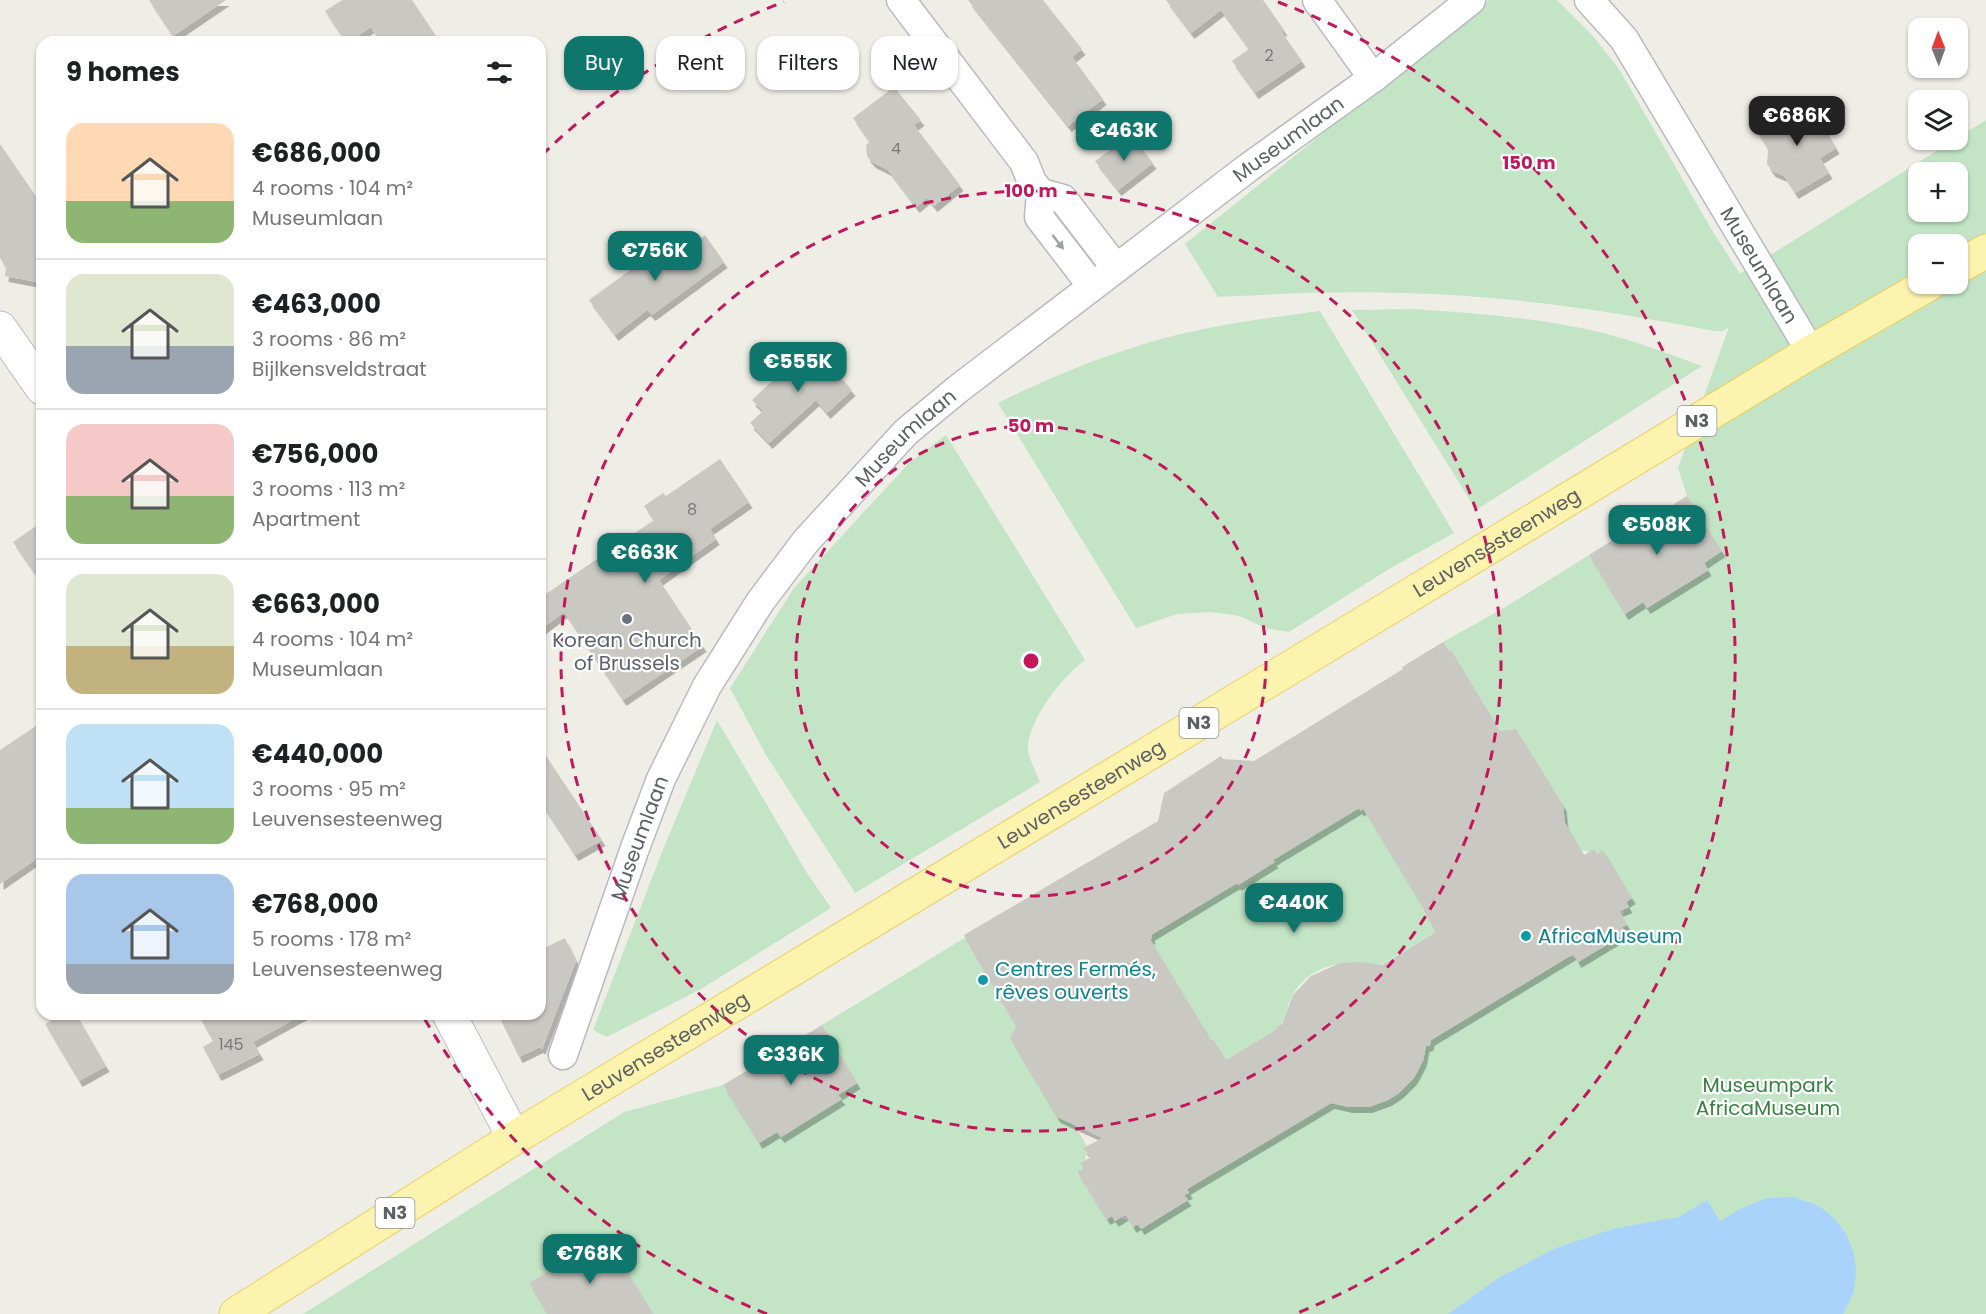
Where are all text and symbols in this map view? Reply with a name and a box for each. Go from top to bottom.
north arrow [1908,18,1968,78]
map controls [1908,18,1968,294]
chip: Buy [564,36,644,90]
chip: Rent [656,36,745,90]
chip: Filters [757,36,859,90]
chip: New [871,36,958,90]
house number: 2 [1264,44,1274,67]
text: 9 homes [66,54,180,90]
icon: filters [483,56,516,89]
street label: Museumlaan [1227,89,1350,189]
button: layers [1908,90,1968,150]
pin: €686K [1755,96,1839,147]
text: €686K [1763,101,1831,129]
pin: €463K [1082,111,1166,162]
text: €463K [1090,116,1158,144]
text: €686,000 [252,135,381,171]
house number: 4 [891,137,901,160]
icon: home [114,147,186,219]
text: 150 m [1502,150,1556,175]
button: + [1908,162,1968,222]
text: 4 rooms · 104 m² [252,174,413,202]
text: 100 m [1004,178,1058,203]
street label: Museumlaan [1714,202,1805,329]
text: Museumlaan [252,204,383,232]
pin: €756K [613,231,697,282]
one-way arrow [1052,234,1064,249]
button: − [1908,234,1968,294]
text: €756K [622,236,688,264]
text: €463,000 [252,286,381,322]
icon: home [114,298,186,370]
text: 3 rooms · 86 m² [252,325,406,353]
pin: €555K [756,342,840,393]
text: €555K [764,347,832,375]
text: Bijlkensveldstraat [252,355,427,383]
street label: Museumlaan [848,382,962,493]
road number: N3 [1678,406,1716,436]
text: 50 m [1008,413,1054,438]
text: €756,000 [252,436,378,472]
icon: home [114,448,186,520]
text: 3 rooms · 113 m² [252,475,405,503]
street label: Leuvensesteenweg [1408,481,1585,604]
house number: 8 [687,498,697,521]
text: Apartment [252,505,360,533]
pin: €508K [1615,505,1699,556]
text: €508K [1623,510,1691,538]
pin: €663K [603,533,687,584]
text: €663K [611,538,679,566]
text: €663,000 [252,586,380,622]
icon: home [114,598,186,670]
marker: Korean Church of Brussels [620,612,634,626]
text: 4 rooms · 104 m² [252,625,413,653]
place label: Korean Church of Brussels [552,626,702,677]
centre of rings [1021,651,1041,671]
text: Museumlaan [252,655,383,683]
road number: N3 [1180,708,1218,738]
street label: Leuvensesteenweg [992,733,1170,856]
text: €440,000 [252,736,383,772]
icon: home [114,748,186,820]
street label: Museumlaan [604,772,675,904]
text: 3 rooms · 95 m² [252,775,406,803]
text: Leuvensesteenweg [252,805,443,833]
pin: €440K [1252,883,1336,934]
text: €768,000 [252,886,378,922]
text: €440K [1259,888,1329,916]
icon: home [114,898,186,970]
place label: AfricaMuseum [1538,922,1682,950]
text: 5 rooms · 178 m² [252,925,411,953]
marker: AfricaMuseum [1519,929,1533,943]
text: Leuvensesteenweg [252,955,443,983]
place label: Centres Fermés, rêves ouverts [995,955,1156,1006]
marker: Centres Fermés, rêves ouverts [976,973,990,987]
street label: Leuvensesteenweg [576,985,754,1108]
house number: 145 [218,1033,244,1056]
pin: €336K [749,1035,833,1086]
text: €336K [758,1040,824,1068]
park label: Museumpark AfricaMuseum [1696,1071,1840,1122]
road number: N3 [376,1198,414,1228]
pin: €768K [548,1234,632,1285]
text: €768K [557,1239,623,1267]

